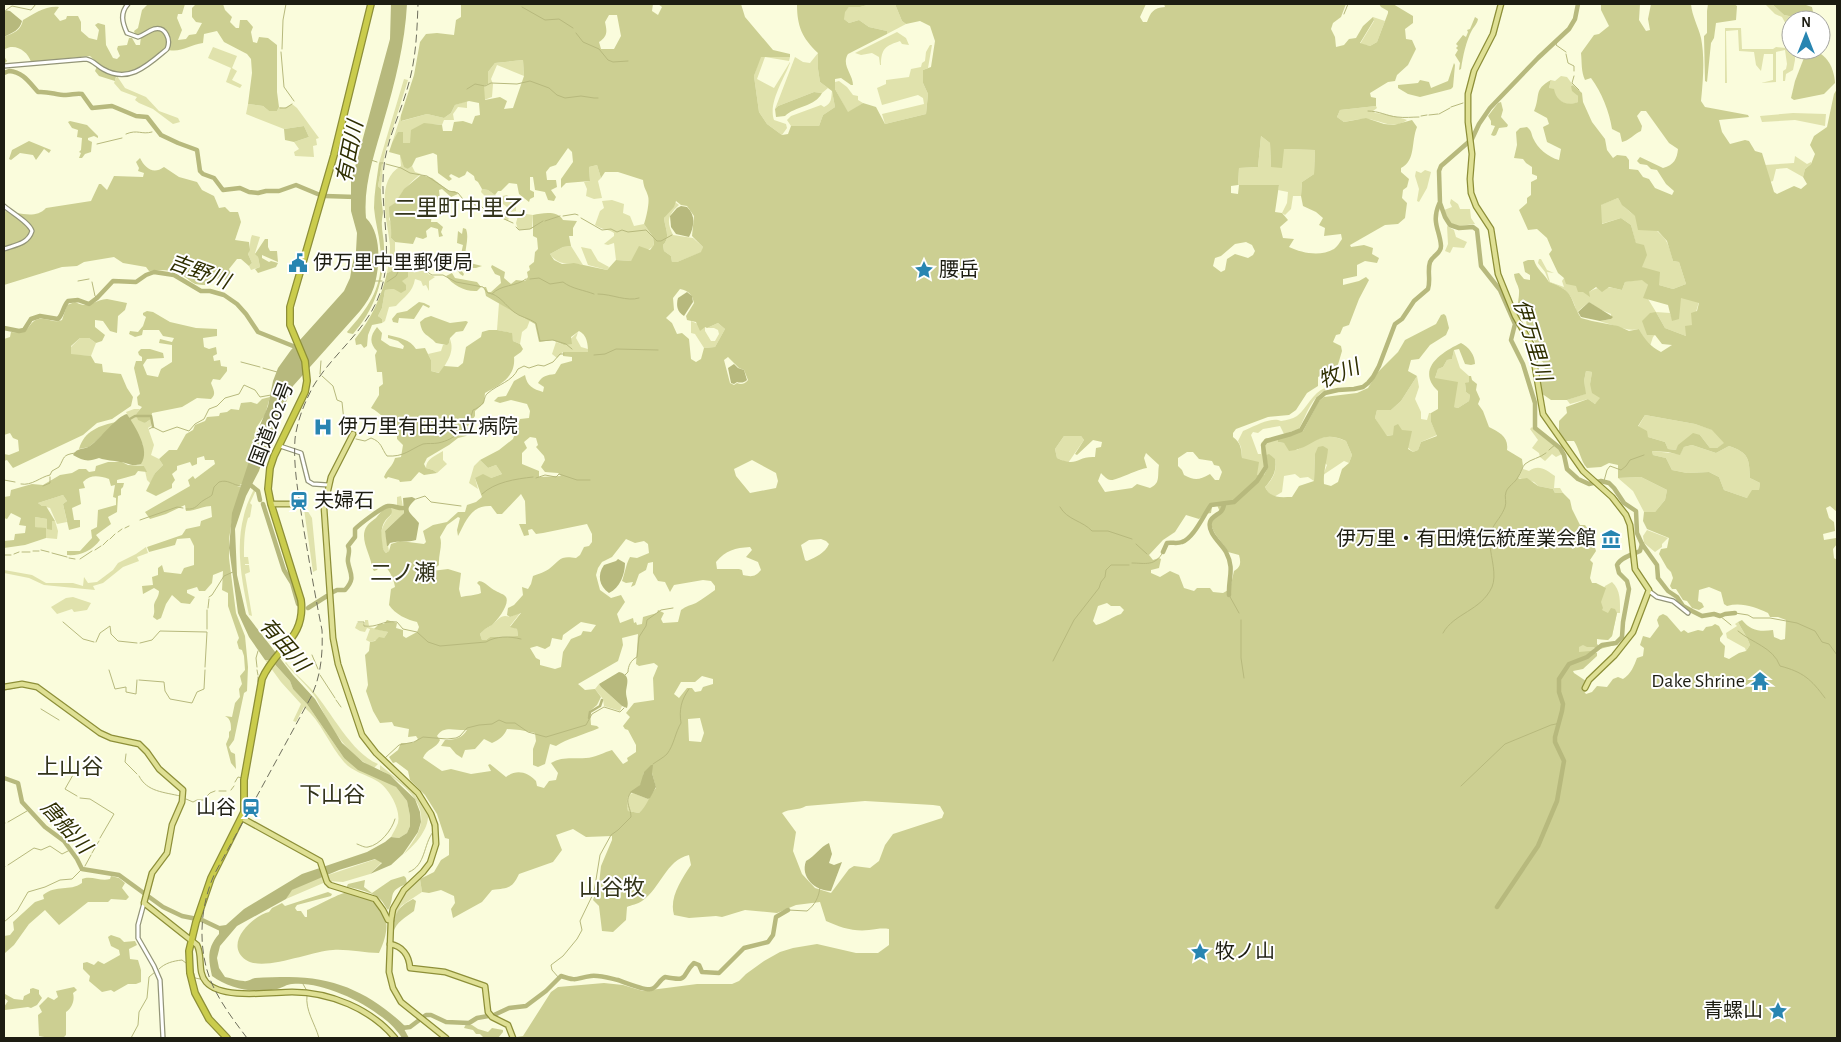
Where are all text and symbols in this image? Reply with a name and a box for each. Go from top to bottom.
north arrow [1781,10,1831,60]
text: N [1801,16,1811,30]
water label: 有田川 [333,117,367,185]
district label: 二里町中里乙 [394,196,526,219]
water label: 吉野川 [166,250,234,293]
public building icon: 伊万里中里郵便局 [287,252,309,274]
place label: 伊万里中里郵便局 [313,252,473,273]
place icon: 腰岳 [913,259,935,281]
place label: 腰岳 [939,259,979,280]
water label: 伊万里川 [1510,296,1556,385]
water label: 牧川 [1315,355,1364,392]
street label: 国道202号 [246,379,297,469]
place label: 伊万里有田共立病院 [338,415,518,437]
hospital icon: 伊万里有田共立病院 [312,416,334,438]
station icon: 夫婦石 [288,490,310,512]
place label: 夫婦石 [314,490,374,511]
place label: 伊万里・有田焼伝統産業会館 [1336,527,1596,549]
museum icon: 伊万里・有田焼伝統産業会館 [1600,528,1622,550]
district label: 二ノ瀬 [370,561,436,584]
water label: 有田川 [255,614,315,677]
temple icon: Dake Shrine [1749,670,1771,692]
place label: Dake Shrine [1651,671,1745,691]
district label: 上山谷 [37,755,103,778]
district label: 下山谷 [299,783,365,806]
water label: 唐船川 [37,796,97,859]
place label: 山谷 [196,797,236,818]
station icon: 山谷 [240,797,262,819]
district label: 山谷牧 [579,876,645,899]
place icon: 牧ノ山 [1189,941,1211,963]
place label: 牧ノ山 [1215,941,1275,962]
place label: 青螺山 [1703,1000,1763,1021]
place icon: 青螺山 [1767,1000,1789,1022]

